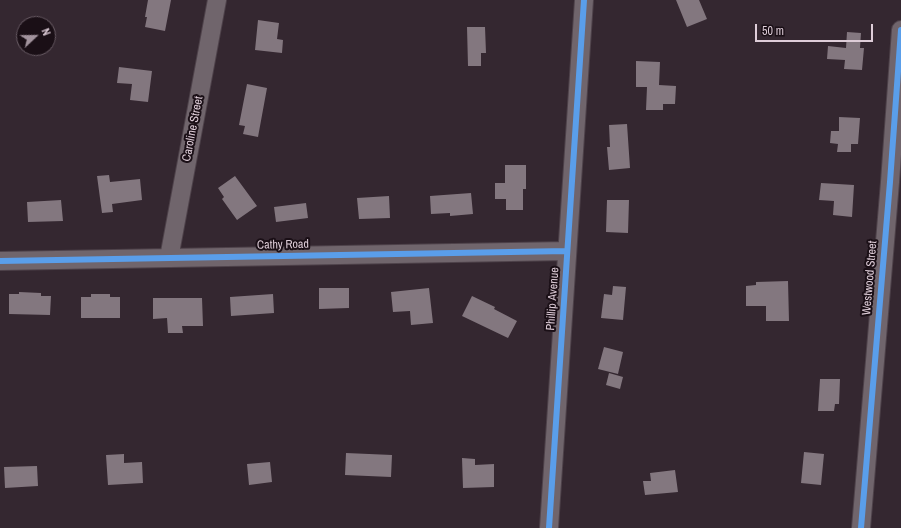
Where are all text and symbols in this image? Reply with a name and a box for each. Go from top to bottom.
north arrow [16,16,56,56]
scale bar [757,16,875,42]
text: 50 m [762,23,784,39]
text: N [38,26,54,38]
street label: Caroline Street [180,95,206,163]
street label: Cathy Road [257,237,309,253]
street label: Westwood Street [860,240,880,316]
street label: Phillip Avenue [544,267,562,331]

